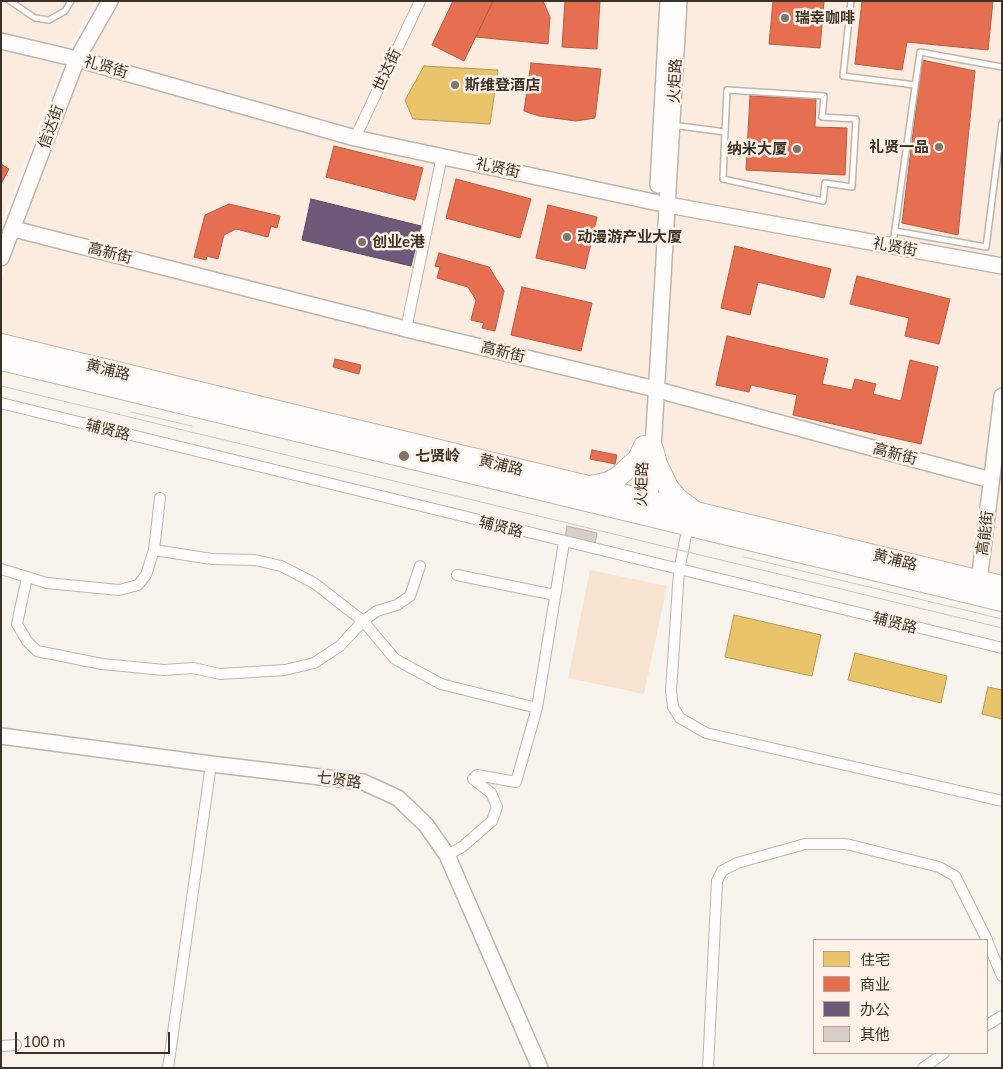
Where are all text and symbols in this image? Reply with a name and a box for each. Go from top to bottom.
place label: 瑞幸咖啡 [795,9,855,27]
marker: 瑞幸咖啡 [779,12,791,24]
street label: 世达街 [369,46,405,94]
street label: 礼贤街 [82,52,130,82]
street label: 火炬路 [665,58,685,104]
place label: 斯维登酒店 [465,76,540,94]
marker: 斯维登酒店 [449,79,461,91]
street label: 信达街 [35,103,67,151]
place label: 礼贤一品 [869,138,929,156]
place label: 纳米大厦 [727,140,787,158]
marker: 礼贤一品 [933,141,945,153]
marker: 纳米大厦 [791,143,803,155]
street label: 礼贤街 [474,155,522,181]
place label: 动漫游产业大厦 [577,228,682,246]
marker: 动漫游产业大厦 [561,231,573,243]
place label: 创业e港 [372,233,425,251]
street label: 礼贤街 [871,234,919,260]
marker: 创业e港 [356,236,368,248]
street label: 高新街 [86,239,134,267]
street label: 高新街 [479,338,527,366]
street label: 黄浦路 [84,356,132,384]
street label: 辅贤路 [84,416,132,444]
street label: 高新街 [871,439,919,469]
place label: 七贤岭 [415,447,460,465]
marker: 七贤岭 [397,449,411,463]
street label: 黄浦路 [477,451,525,479]
street label: 火炬路 [632,461,652,507]
street label: 高能街 [973,510,997,556]
street label: 辅贤路 [477,513,525,541]
street label: 黄浦路 [871,546,919,574]
street label: 辅贤路 [871,609,919,637]
street label: 七贤路 [315,768,363,792]
legend [813,939,988,1054]
text: 住宅 [860,950,890,968]
text: 商业 [860,975,890,993]
text: 办公 [860,1000,890,1018]
scale bar [18,1022,172,1054]
text: 其他 [860,1025,890,1043]
text: 100 m [23,1032,65,1050]

